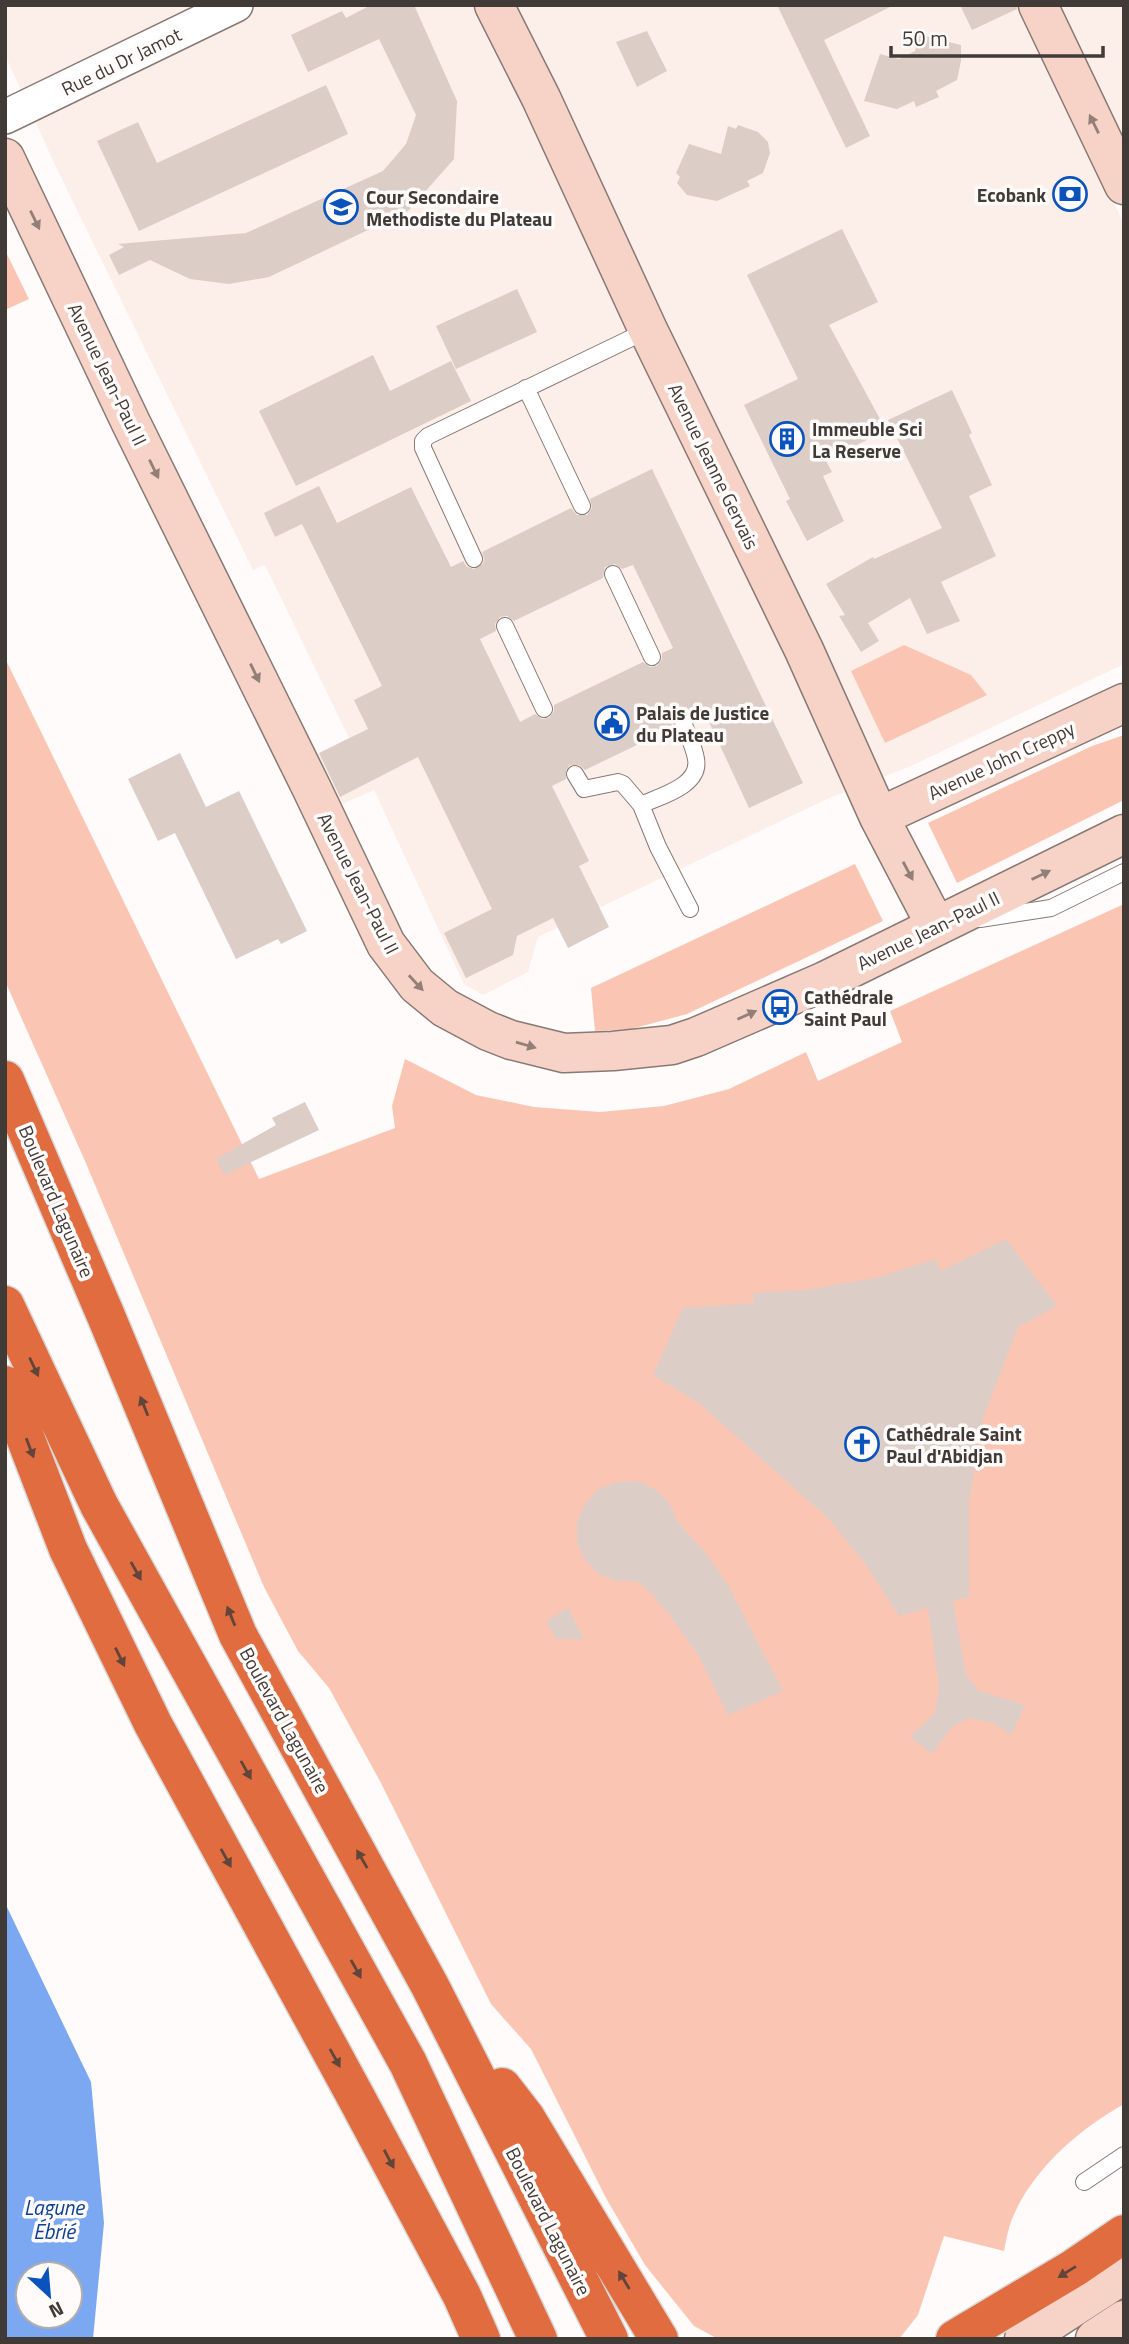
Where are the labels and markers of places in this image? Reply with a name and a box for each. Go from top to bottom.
bank icon: Ecobank [1051,175,1089,213]
place label: Ecobank [977,180,1046,209]
place label: Cour Secondaire Methodiste du Plateau [366,182,552,233]
school or university icon: Cour Secondaire Methodiste du Plateau [322,188,360,226]
place label: Immeuble Sci La Reserve [812,414,923,465]
building icon: Immeuble Sci La Reserve [768,420,806,458]
place label: Palais de Justice du Plateau [636,698,769,749]
public building icon: Palais de Justice du Plateau [593,704,631,742]
place label: Cathédrale Saint Paul [804,982,893,1033]
bus stop icon: Cathédrale Saint Paul [761,988,799,1026]
place label: Cathédrale Saint Paul d'Abidjan [886,1419,1022,1470]
church icon: Cathédrale Saint Paul d'Abidjan [843,1425,881,1463]

